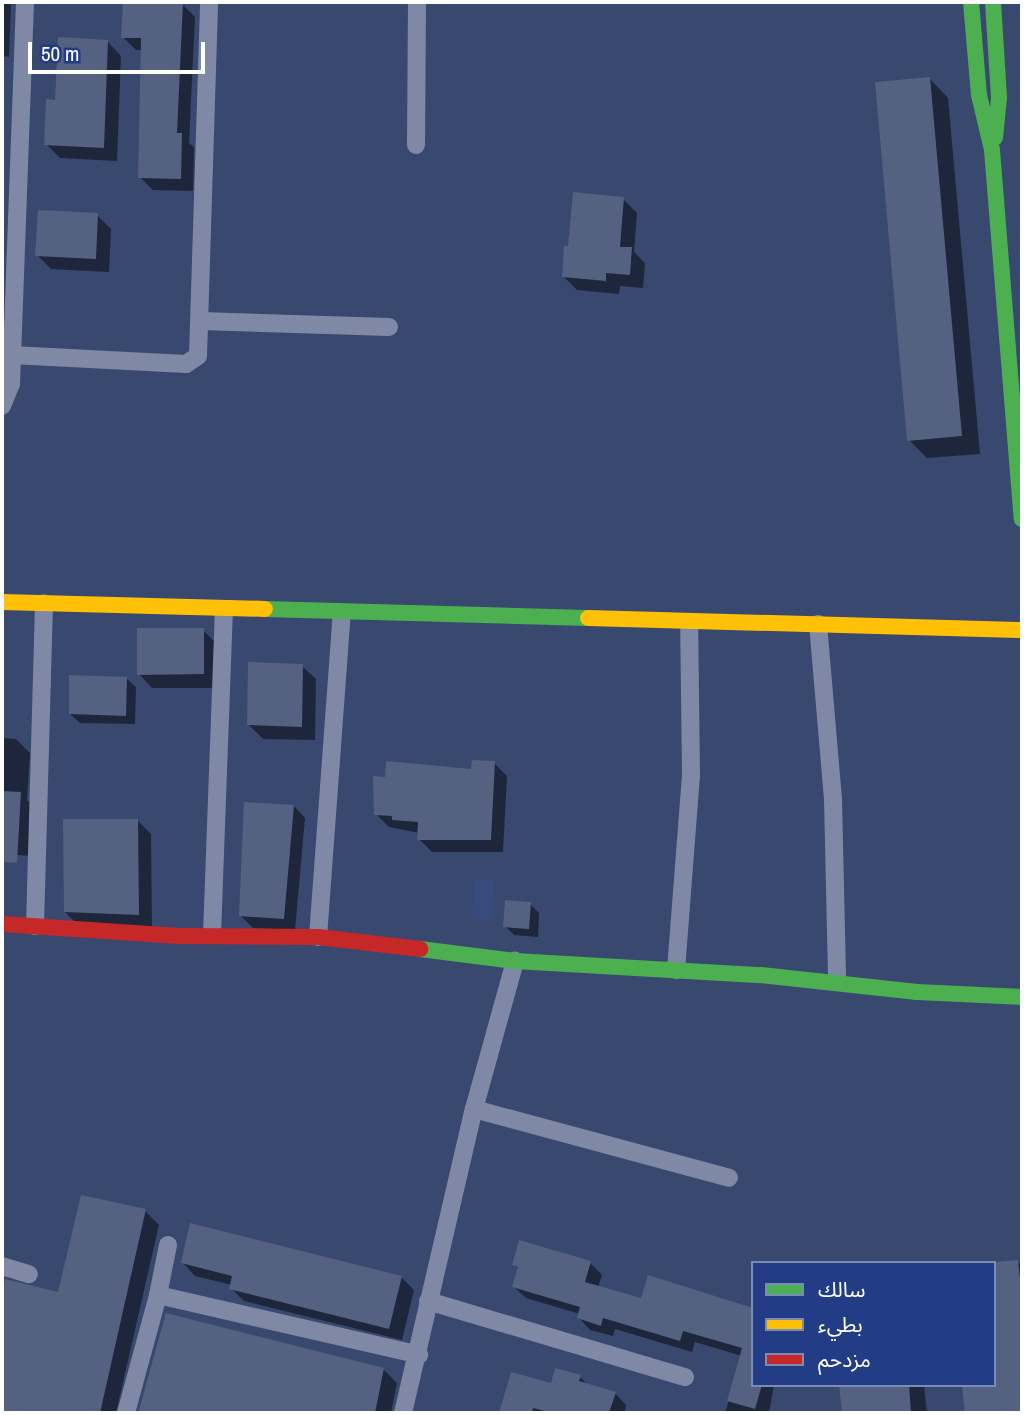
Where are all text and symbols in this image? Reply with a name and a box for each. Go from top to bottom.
scale bar [32,28,208,72]
text: 50 m [41,39,79,68]
legend [751,1261,996,1387]
text: سالك [818,1275,865,1304]
text: بطيء [818,1310,863,1339]
text: مزدحم [818,1345,871,1374]

